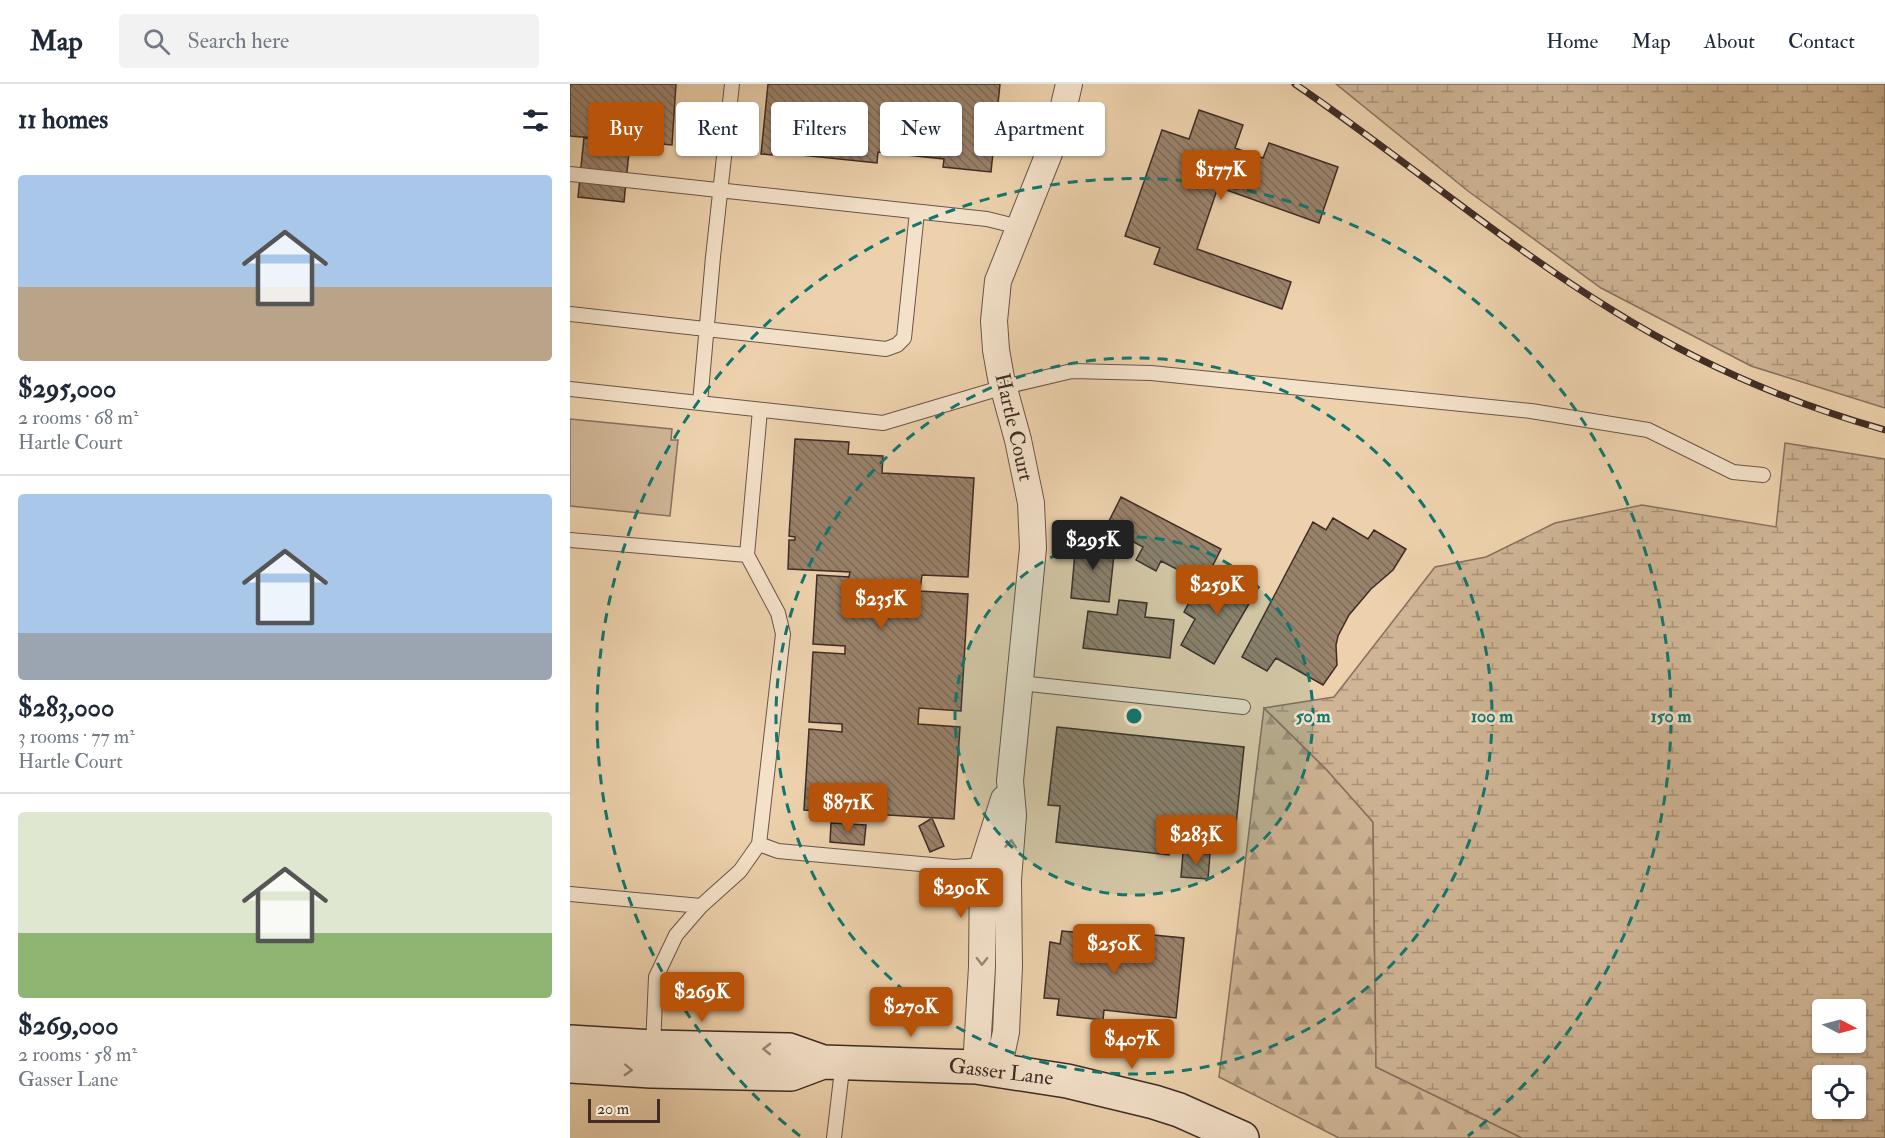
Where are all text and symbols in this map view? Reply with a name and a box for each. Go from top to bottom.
search box [119,14,539,68]
text: Map [30,24,83,59]
icon: search [140,25,173,58]
text: Search here [188,27,289,55]
text: Home [1546,28,1598,55]
text: Map [1631,28,1671,55]
text: About [1704,28,1755,55]
text: Contact [1788,28,1855,55]
chip: Buy [588,102,664,156]
chip: Rent [676,102,759,156]
chip: Filters [771,102,868,156]
chip: New [880,102,962,156]
chip: Apartment [974,102,1105,156]
text: 11 homes [18,104,108,136]
icon: filters [519,104,552,137]
pin: $177K [1179,150,1263,201]
text: $177K [1196,157,1246,182]
icon: home [231,214,339,322]
street label: Hartle Court [988,370,1040,484]
text: $295,000 [18,373,116,405]
text: 2 rooms · 68 m² [18,405,139,430]
text: Hartle Court [18,430,123,455]
pin: $295K [1051,520,1135,571]
text: $295K [1066,527,1120,552]
icon: home [231,533,339,641]
pin: $259K [1175,565,1259,616]
text: $259K [1190,572,1244,597]
pin: $235K [839,579,923,630]
text: $235K [855,586,907,611]
text: $283,000 [18,692,114,724]
text: 50 m [1296,705,1331,728]
text: 100 m [1471,705,1514,728]
text: 150 m [1650,705,1693,728]
centre of rings [1124,706,1144,726]
text: 3 rooms · 77 m² [18,724,135,749]
text: Hartle Court [18,749,123,774]
pin: $871K [806,783,890,834]
text: $871K [822,790,874,815]
pin: $283K [1154,815,1238,866]
text: $283K [1170,822,1222,847]
one-way arrow [1004,840,1017,849]
icon: home [231,851,339,959]
pin: $290K [919,868,1003,919]
text: $290K [933,875,989,900]
pin: $250K [1072,924,1156,975]
text: $250K [1087,931,1141,956]
one-way arrow [976,957,988,966]
pin: $269K [660,972,744,1023]
text: $269K [674,979,730,1004]
pin: $270K [869,987,953,1038]
text: $270K [884,994,938,1019]
north arrow [1812,999,1866,1053]
map controls [1812,999,1866,1119]
text: $269,000 [18,1010,118,1042]
pin: $407K [1090,1019,1174,1070]
text: $407K [1104,1026,1160,1051]
text: 2 rooms · 58 m² [18,1042,137,1067]
one-way arrow [762,1043,771,1055]
street label: Gasser Lane [947,1052,1055,1092]
one-way arrow [624,1063,633,1076]
button: locate [1812,1065,1866,1119]
text: Gasser Lane [18,1067,118,1092]
scale bar [588,1096,660,1124]
text: 20 m [597,1099,629,1119]

